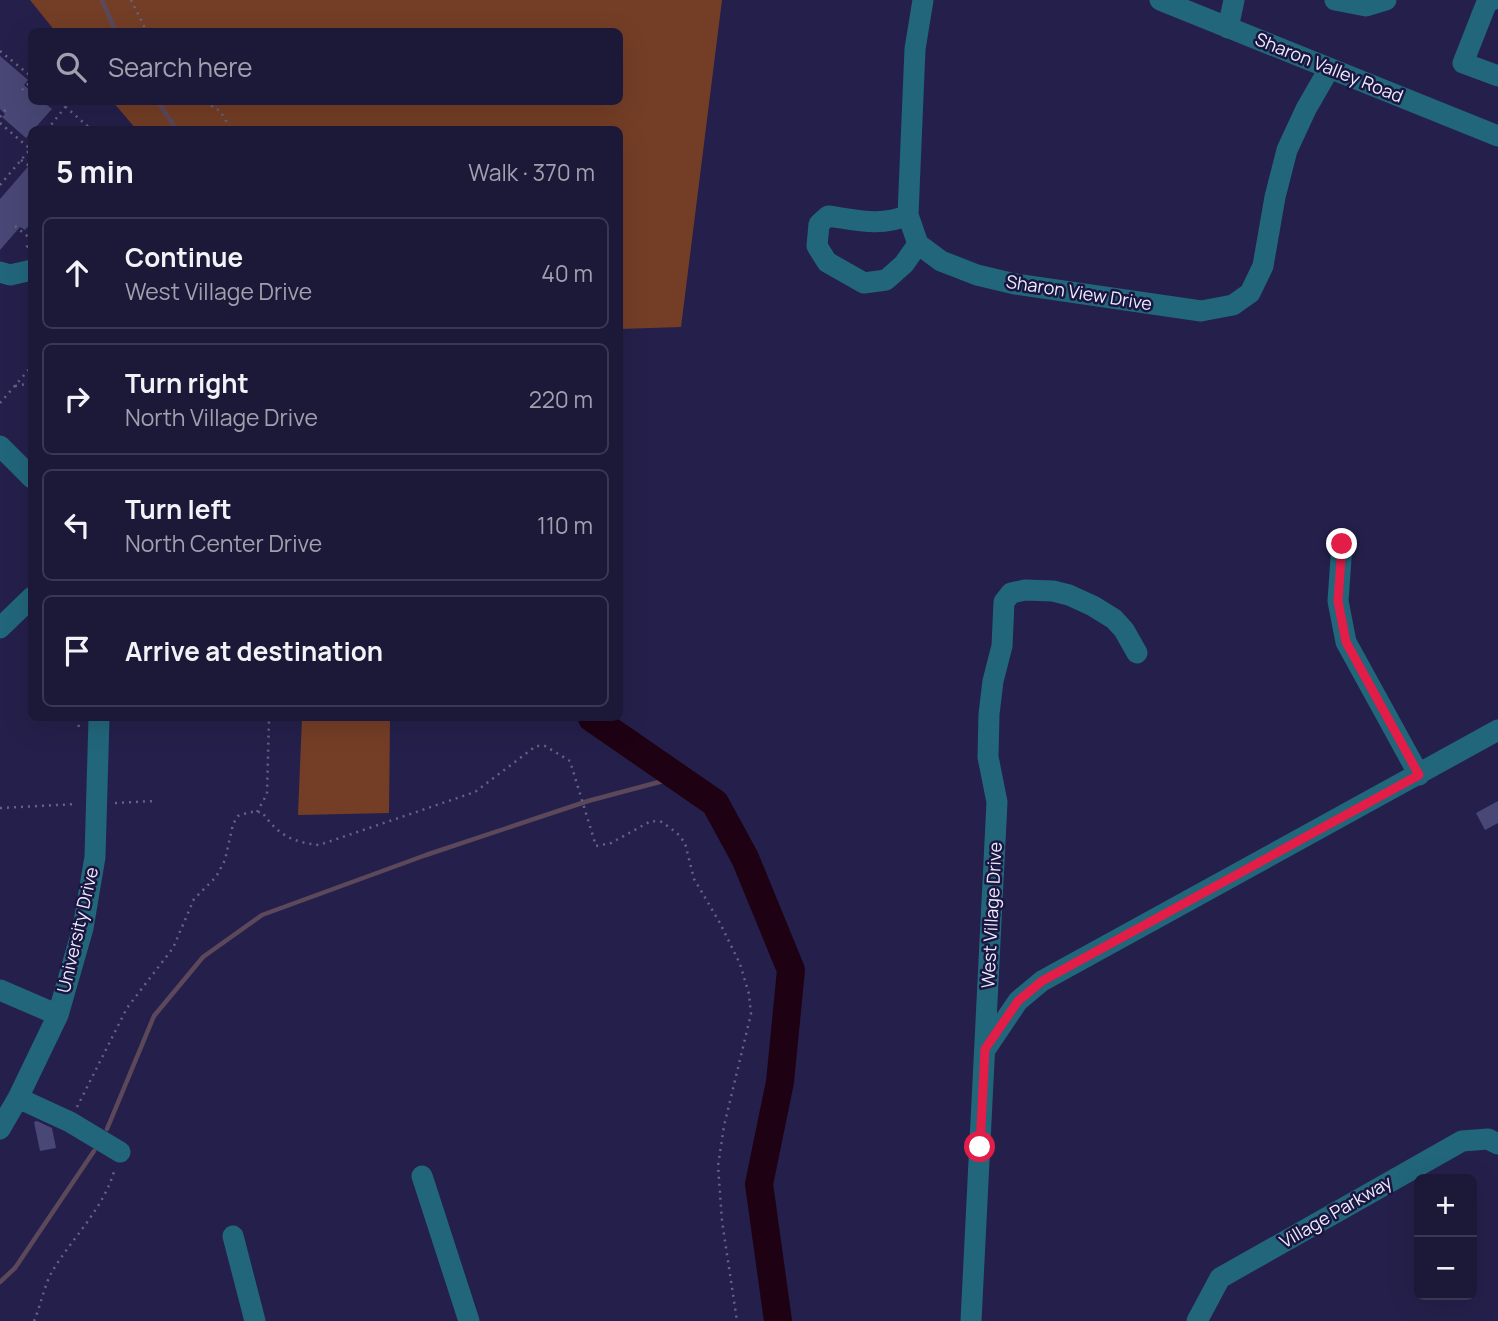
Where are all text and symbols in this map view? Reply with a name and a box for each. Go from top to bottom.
street label: Sharon Valley Road [1252,26,1407,108]
search box [28,28,623,105]
icon: search [52,48,90,86]
text: Search here [108,49,253,85]
text: 5 min [56,151,134,192]
text: Walk · 370 m [468,156,595,188]
text: Continue [125,239,243,275]
icon: ahead [58,254,96,292]
text: 40 m [541,257,593,289]
street label: Sharon View Drive [1004,269,1154,315]
text: West Village Drive [125,275,312,307]
text: Turn right [125,365,249,401]
icon: right [58,380,96,418]
text: 220 m [529,383,593,415]
text: North Village Drive [125,401,318,433]
text: Turn left [125,491,232,527]
icon: left [58,506,96,544]
text: 110 m [537,509,593,541]
text: North Center Drive [125,527,322,559]
route end [1326,528,1357,559]
icon: arrive [58,632,96,670]
text: Arrive at destination [125,633,383,669]
street label: West Village Drive [975,841,1007,989]
street label: University Drive [51,864,103,995]
route start [964,1131,995,1162]
street label: Village Parkway [1275,1169,1396,1253]
map controls [1414,1174,1477,1300]
button: + [1414,1174,1477,1237]
button: − [1414,1237,1477,1300]

